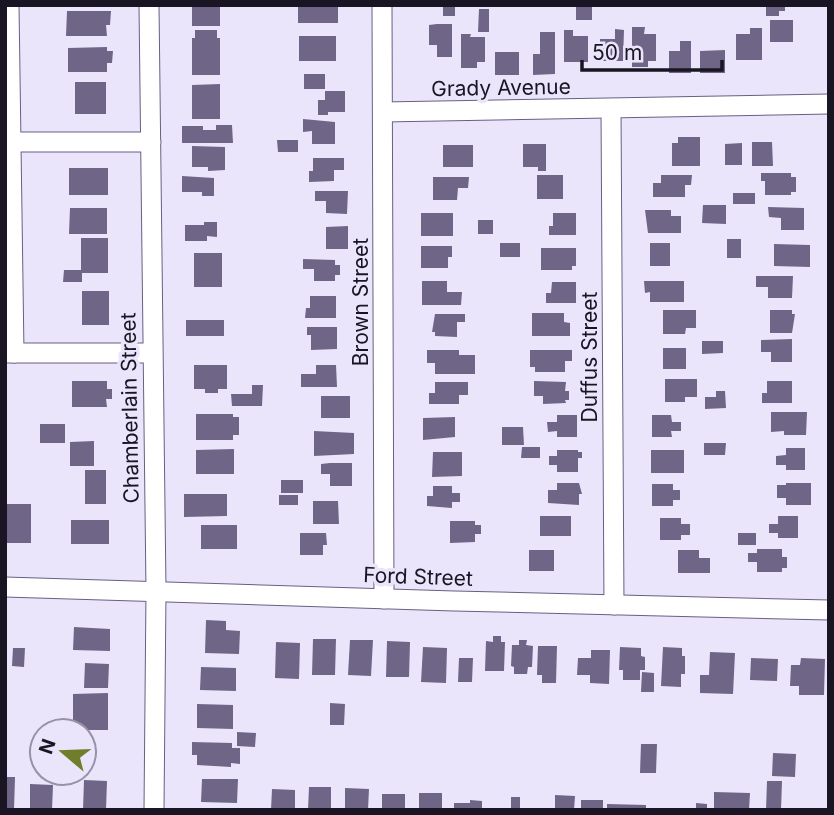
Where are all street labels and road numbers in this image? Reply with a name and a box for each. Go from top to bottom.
street label: Grady Avenue [431,74,571,101]
street label: Brown Street [348,238,373,366]
street label: Duffus Street [577,291,602,422]
street label: Chamberlain Street [115,312,144,504]
street label: Ford Street [363,562,473,591]

